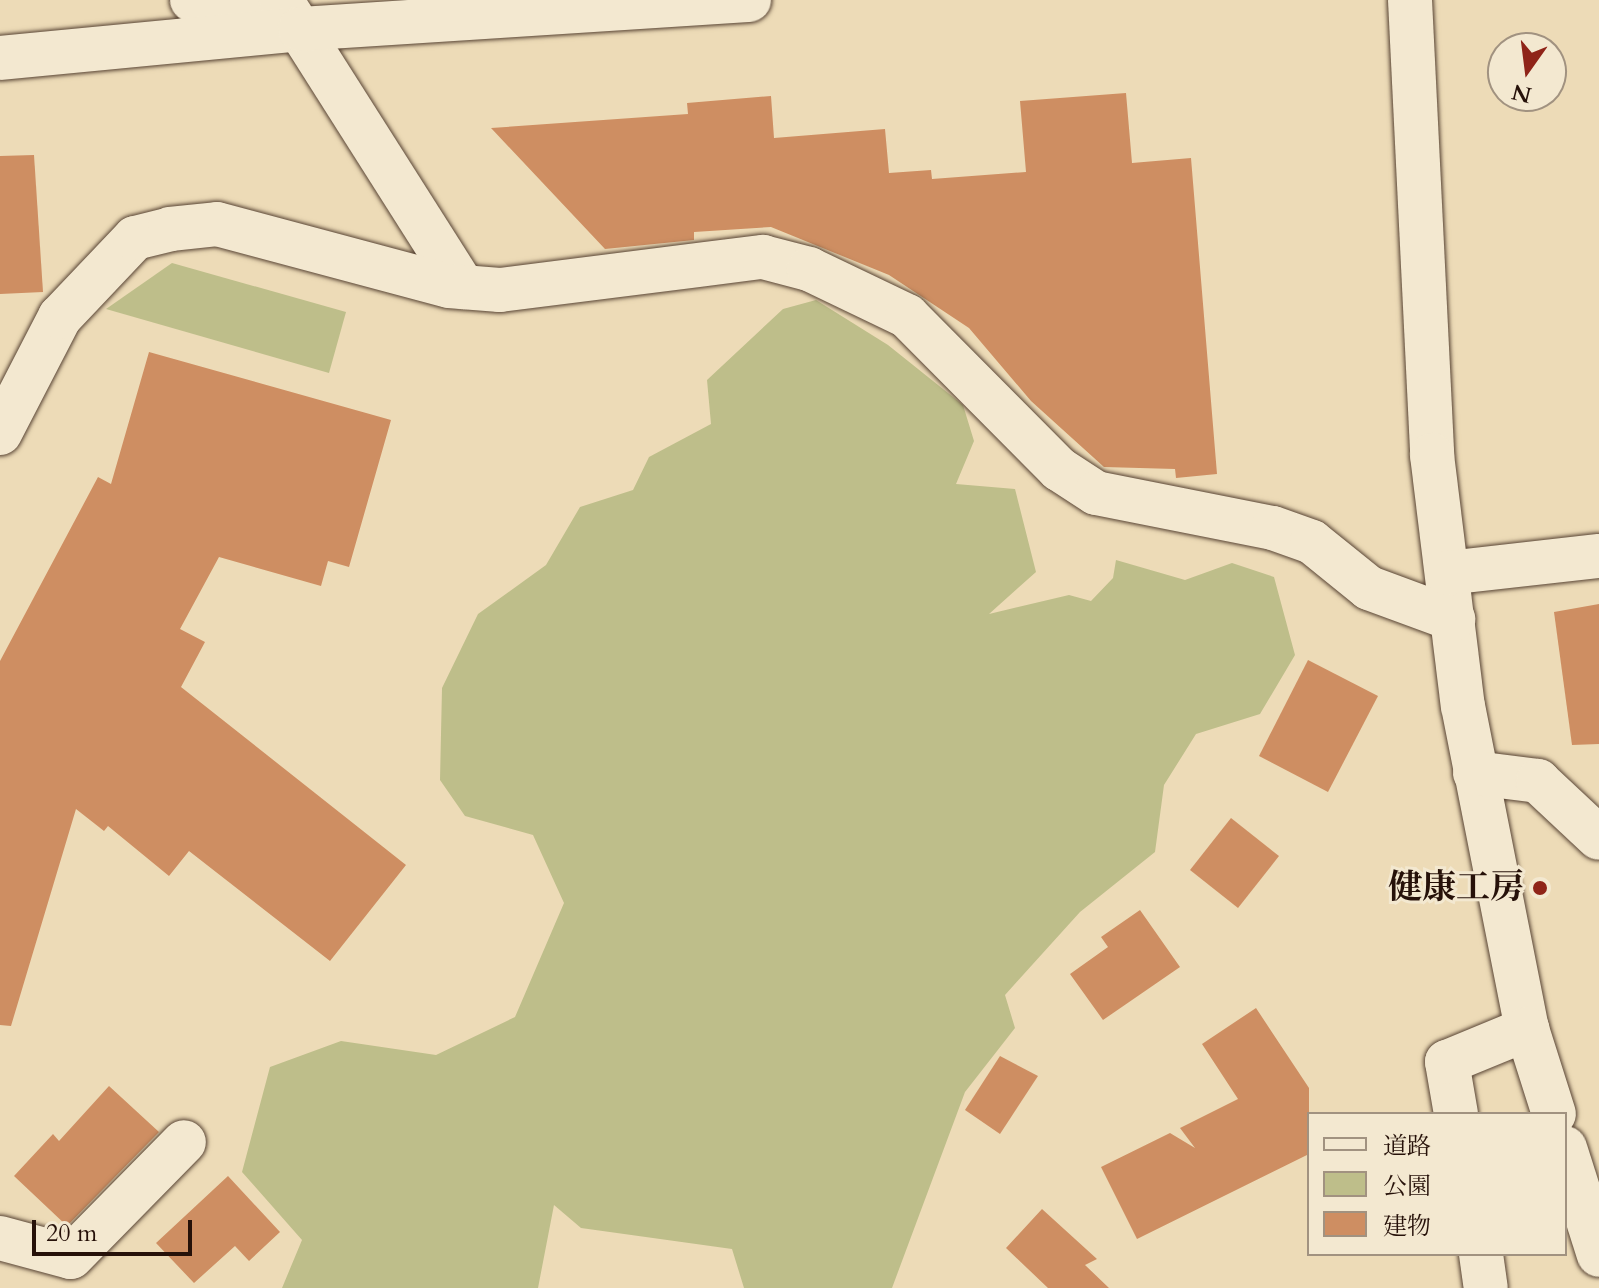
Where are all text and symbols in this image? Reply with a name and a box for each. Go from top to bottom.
north arrow [1487,32,1567,112]
text: N [1509,76,1535,110]
place label: 健康工房 [1388,868,1524,908]
marker: 健康工房 [1531,879,1549,897]
legend [1307,1112,1567,1256]
text: 道路 [1383,1130,1431,1163]
text: 公園 [1383,1170,1431,1203]
scale bar [36,1204,196,1254]
text: 建物 [1383,1210,1431,1243]
text: 20 m [46,1217,97,1250]

